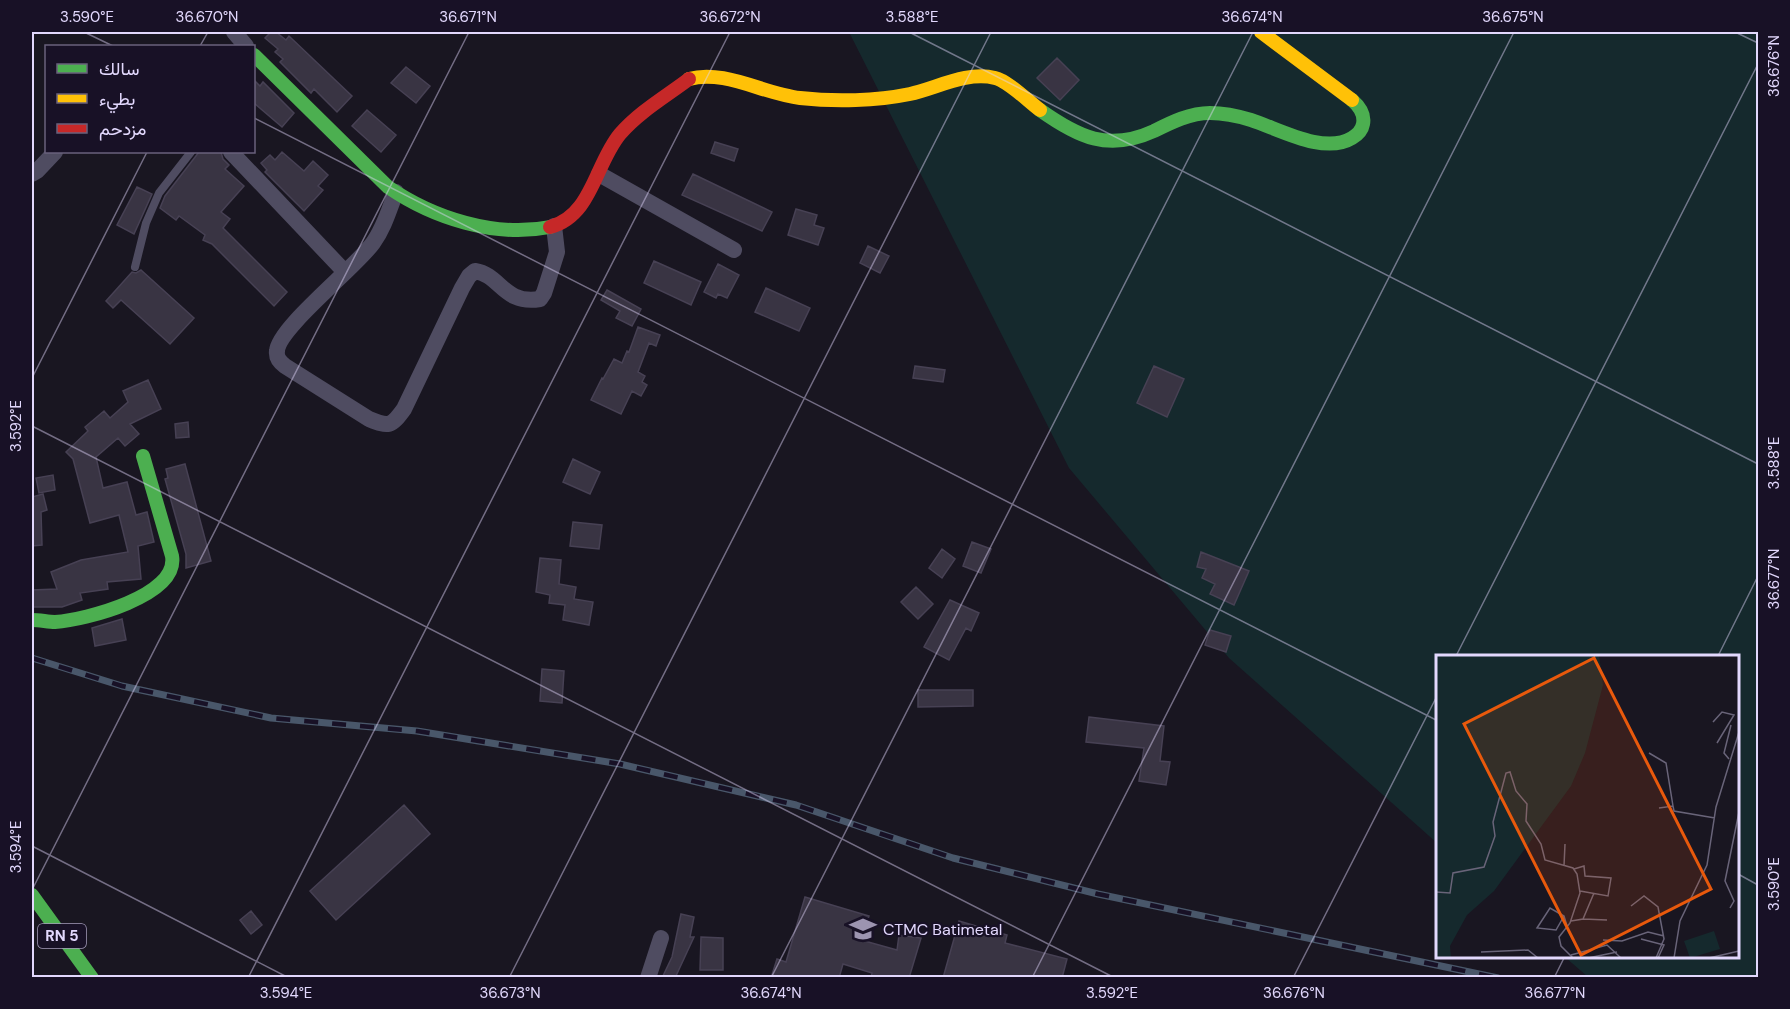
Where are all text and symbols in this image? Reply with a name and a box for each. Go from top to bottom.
text: 3.590°E [60,7,114,27]
text: 36.670°N [176,7,238,27]
text: 36.671°N [439,7,497,27]
text: 36.672°N [699,7,761,27]
text: 3.588°E [886,7,938,27]
text: 36.674°N [1222,7,1283,27]
text: 36.675°N [1482,7,1544,27]
text: 36.676°N [1764,35,1784,97]
legend [45,45,255,153]
text: سالك [99,57,139,81]
text: بطيء [99,87,135,114]
text: مزدحم [99,117,146,141]
text: 3.592°E [6,400,26,452]
text: 3.588°E [1764,437,1784,489]
text: 36.677°N [1764,549,1784,609]
inset map [1436,655,1739,958]
text: 3.594°E [6,821,26,873]
text: 3.590°E [1764,857,1784,911]
school or university icon: CTMC Batimetal [848,914,878,944]
place label: CTMC Batimetal [883,919,1002,940]
road number: RN 5 [38,924,86,948]
text: 3.594°E [260,983,312,1003]
text: 36.673°N [479,983,541,1003]
text: 36.674°N [741,983,802,1003]
text: 3.592°E [1086,983,1138,1003]
text: 36.676°N [1263,983,1325,1003]
text: 36.677°N [1525,983,1585,1003]

